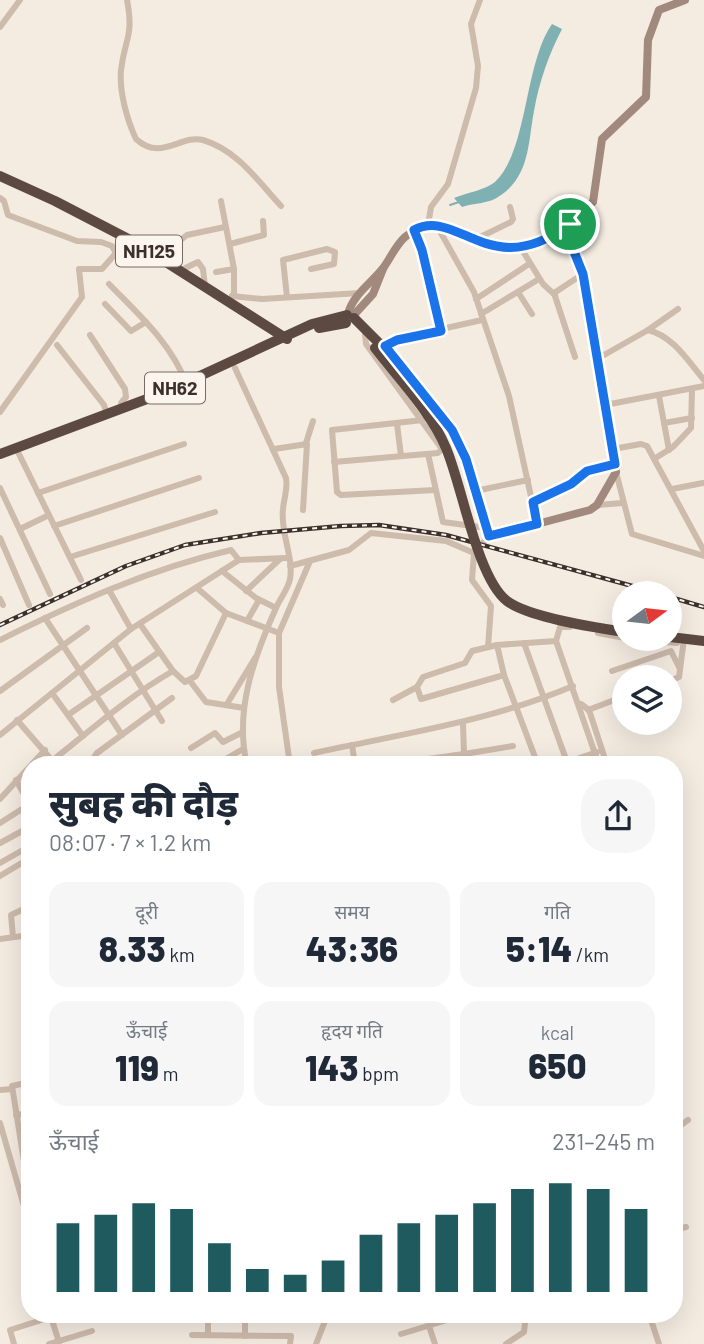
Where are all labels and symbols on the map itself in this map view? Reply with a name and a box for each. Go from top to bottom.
pin [540,194,600,254]
road number: NH125 [116,235,182,266]
road number: NH62 [145,372,205,404]
north arrow [612,581,682,651]

